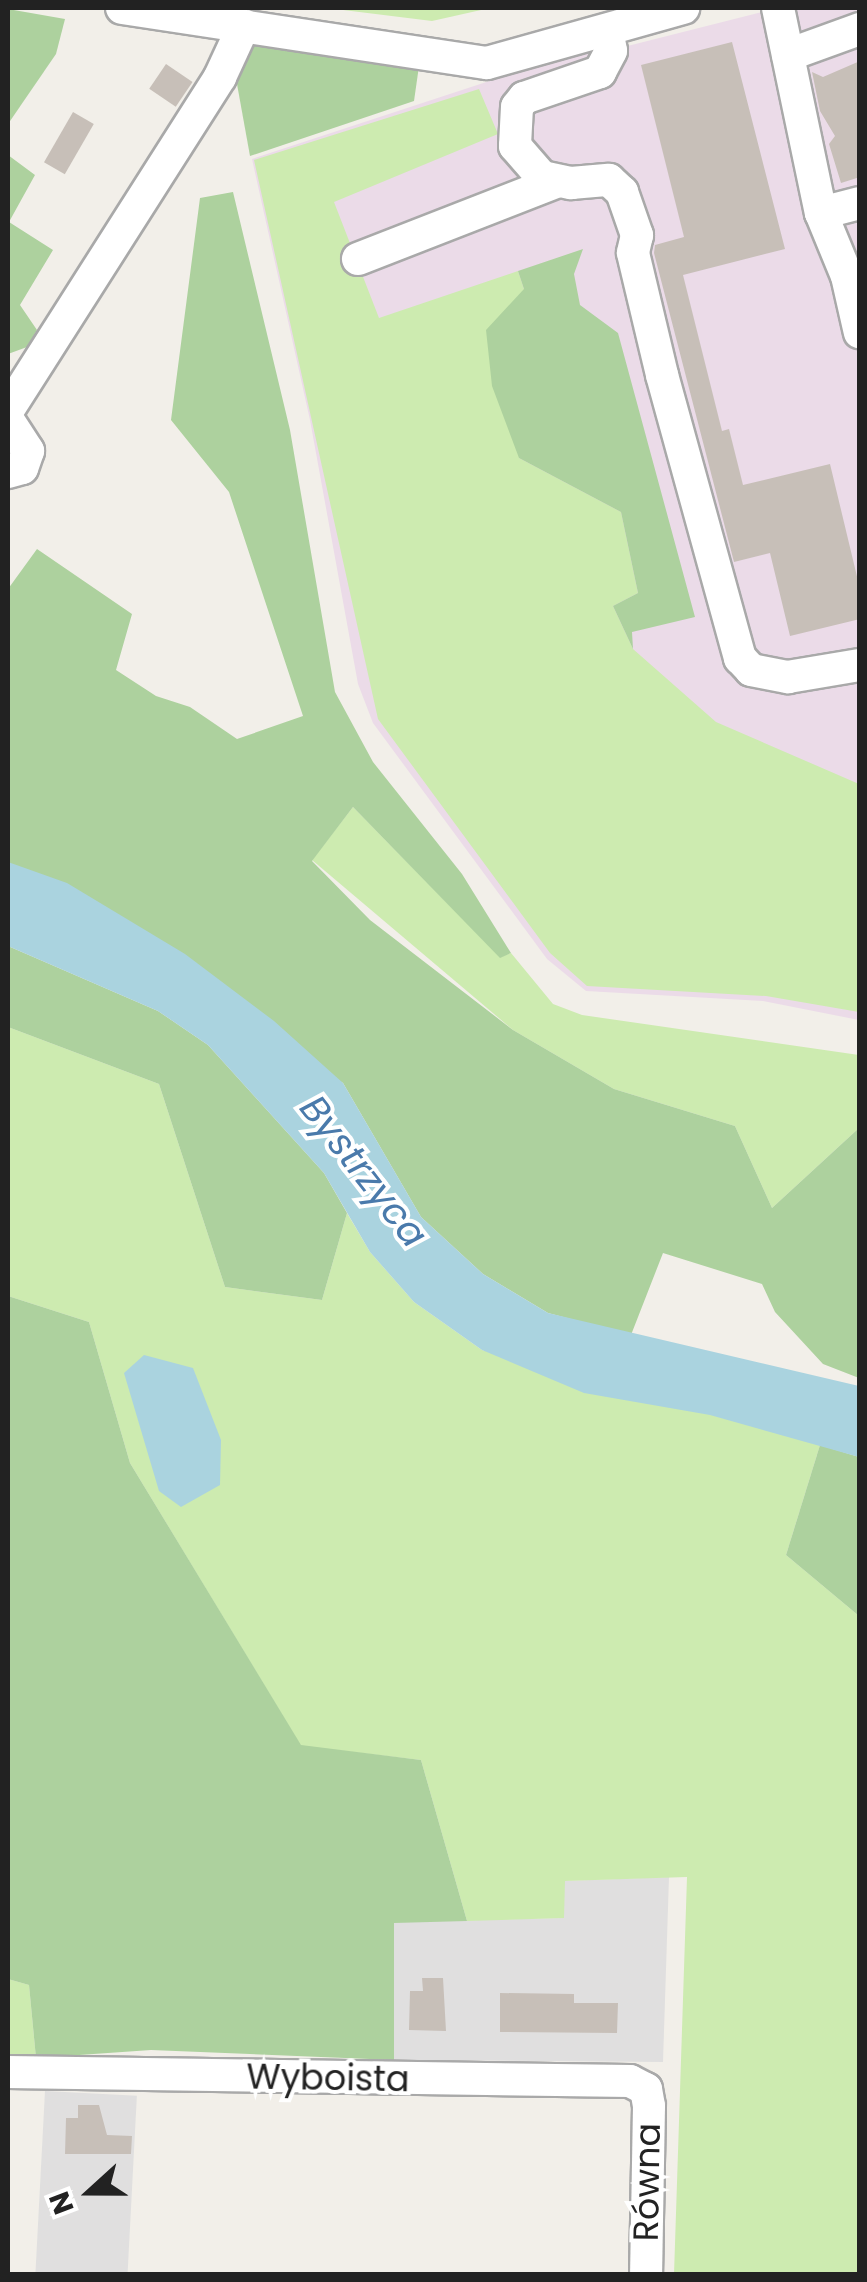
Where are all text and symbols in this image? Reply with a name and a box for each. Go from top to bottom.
water label: Bystrzyca [291,1086,437,1256]
street label: Wyboista [246,2056,410,2100]
street label: Równa [625,2122,669,2242]
north arrow [40,2142,140,2242]
text: N [40,2186,84,2220]

